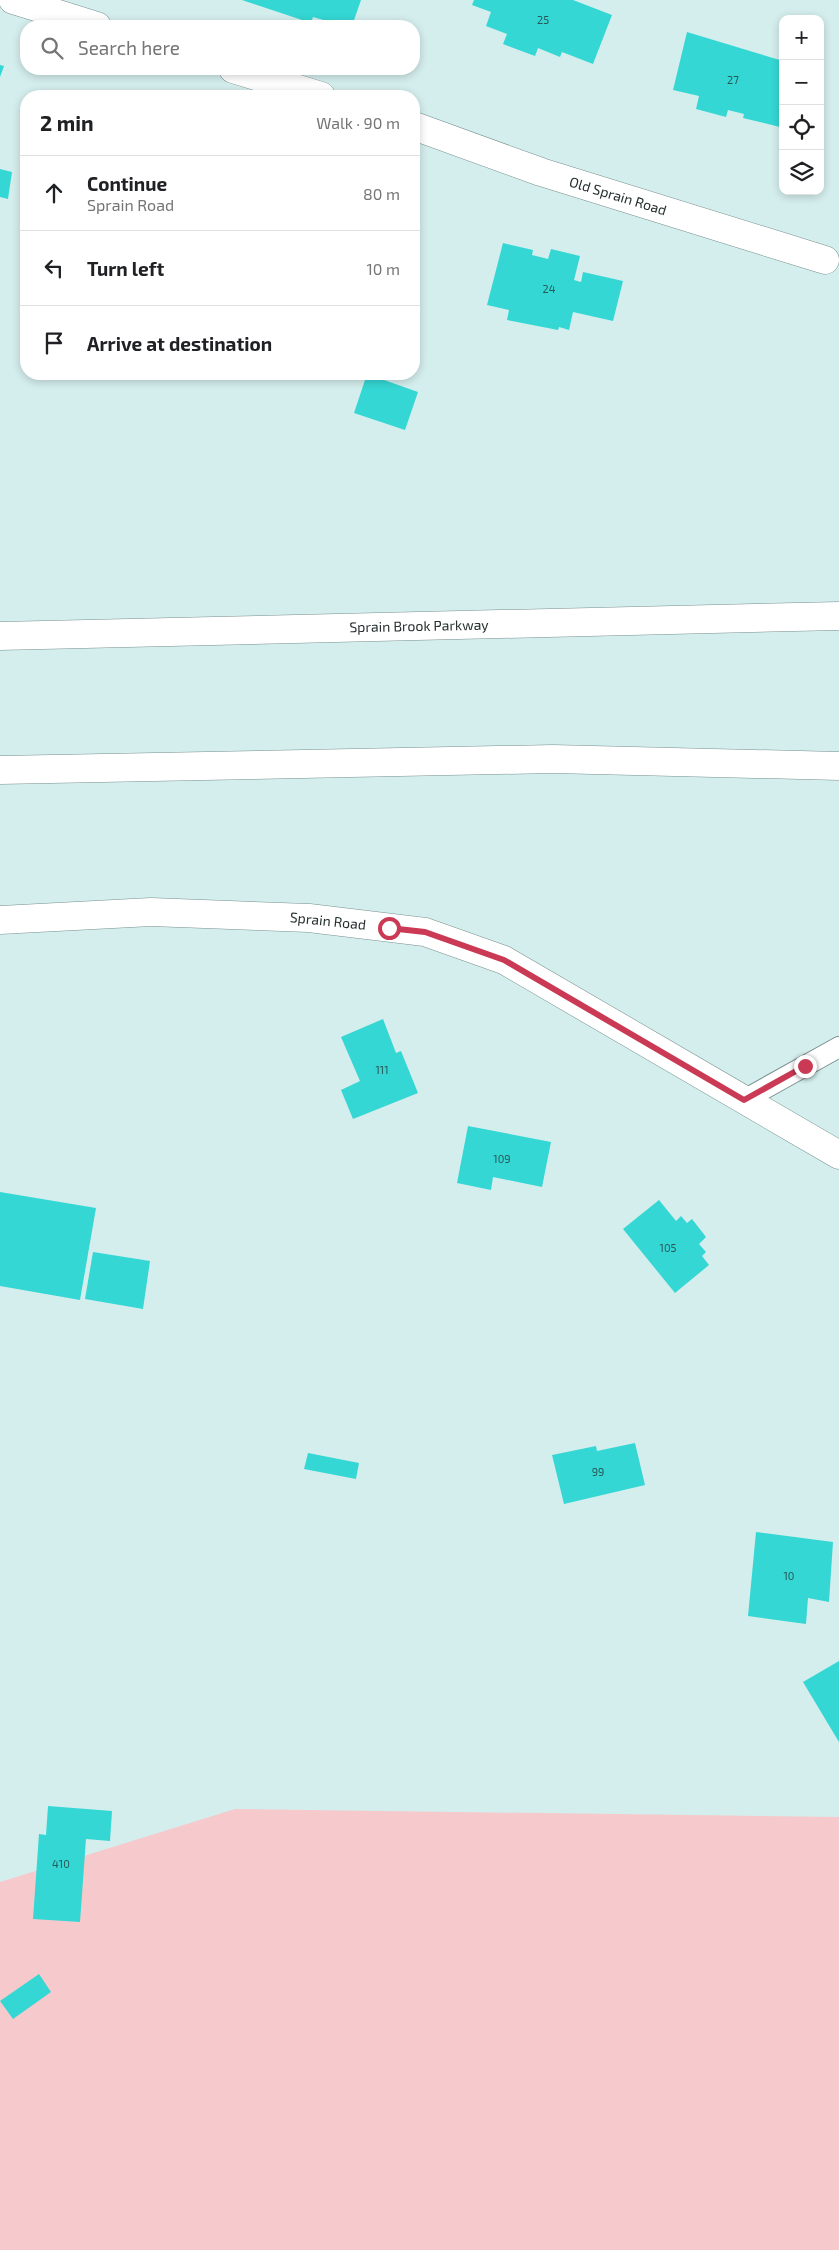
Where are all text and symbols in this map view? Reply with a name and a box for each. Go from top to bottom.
house number: 25 [537,13,549,26]
map controls [779,15,824,195]
button: + [779,15,824,60]
search box [20,20,420,75]
icon: search [38,34,66,62]
text: Search here [78,36,180,59]
button: − [779,60,824,105]
house number: 27 [727,73,739,86]
button: locate [779,105,824,150]
text: 2 min [40,110,94,135]
text: Walk · 90 m [316,113,400,132]
button: layers [779,150,824,195]
text: Continue [87,172,167,195]
street label: Old Sprain Road [567,173,669,218]
icon: ahead [40,179,68,207]
text: 80 m [363,184,400,203]
text: Sprain Road [87,195,174,214]
icon: left [40,254,68,282]
text: Turn left [87,257,164,280]
text: 10 m [366,259,400,278]
house number: 24 [543,282,556,295]
icon: arrive [40,329,68,357]
text: Arrive at destination [87,332,272,355]
street label: Sprain Brook Parkway [349,616,489,635]
street label: Sprain Road [289,908,367,933]
route start [378,917,401,940]
route end [794,1055,817,1078]
house number: 111 [375,1063,389,1076]
house number: 109 [493,1152,511,1165]
house number: 105 [660,1241,677,1254]
house number: 99 [592,1465,604,1478]
house number: 10 [783,1569,795,1582]
house number: 410 [52,1857,70,1870]

